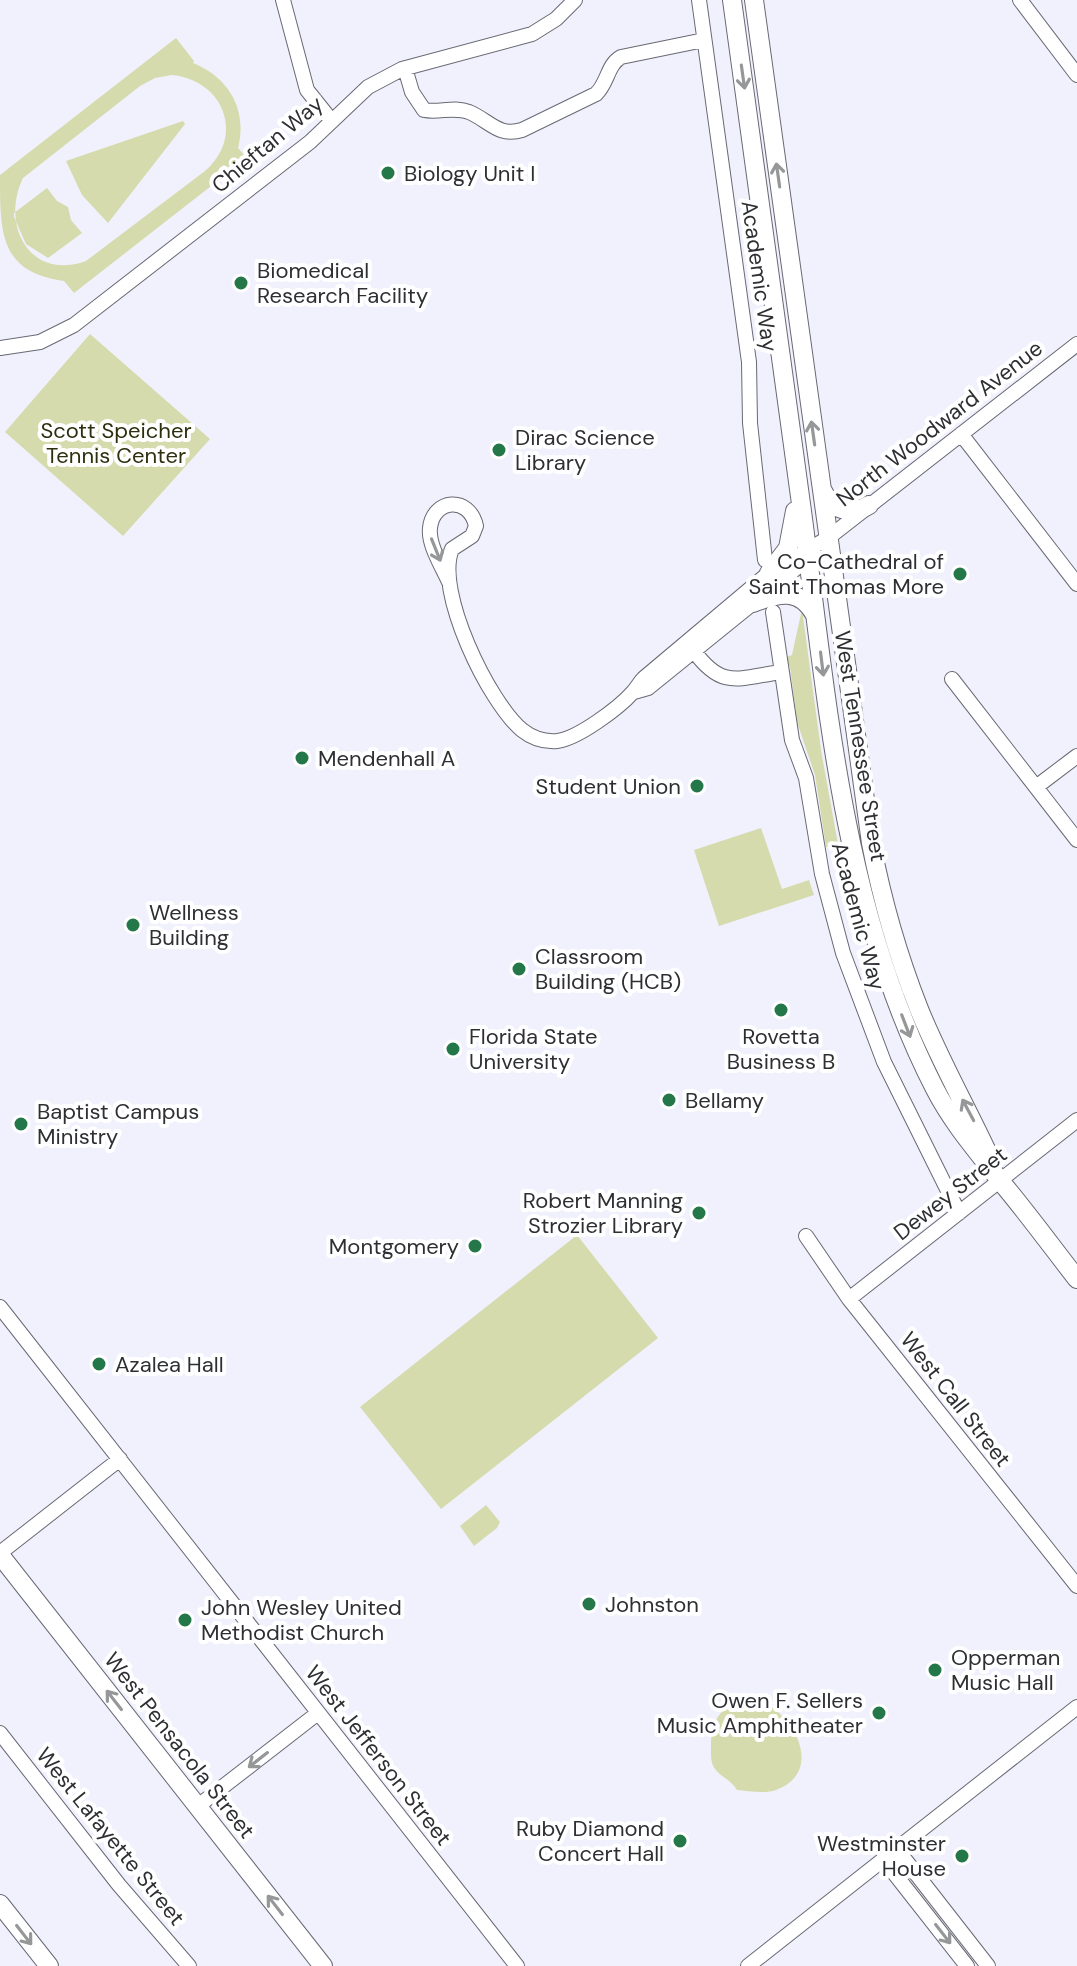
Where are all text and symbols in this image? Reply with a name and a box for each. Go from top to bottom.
one-way arrow [736,64,751,89]
street label: Chieftan Way [206,89,329,199]
place label: Biology Unit I [404,159,535,188]
one-way arrow [770,163,785,188]
marker: Biology Unit I [379,164,397,182]
street label: Academic Way [735,199,784,353]
place label: Biomedical Research Facility [257,256,428,310]
marker: Biomedical Research Facility [232,274,250,292]
street label: North Woodward Avenue [830,334,1048,513]
park label: Scott Speicher Tennis Center [40,416,192,470]
one-way arrow [805,421,820,446]
place label: Dirac Science Library [515,423,655,477]
marker: Dirac Science Library [490,441,508,459]
one-way arrow [430,537,444,562]
place label: Co-Cathedral of Saint Thomas More [749,547,944,601]
marker: Co-Cathedral of Saint Thomas More [951,565,969,583]
street label: West Tennessee Street [828,628,893,864]
one-way arrow [815,651,830,677]
place label: Mendenhall A [318,744,455,773]
marker: Mendenhall A [293,749,311,767]
place label: Student Union [536,772,681,801]
marker: Student Union [688,777,706,795]
street label: Academic Way [825,839,892,993]
place label: Wellness Building [149,898,239,952]
marker: Wellness Building [124,916,142,934]
place label: Classroom Building (HCB) [535,942,681,996]
marker: Classroom Building (HCB) [510,960,528,978]
marker: Rovetta Business B [772,1001,790,1019]
one-way arrow [900,1013,915,1038]
place label: Florida State University [469,1022,598,1076]
place label: Rovetta Business B [727,1022,835,1076]
marker: Florida State University [444,1040,462,1058]
place label: Bellamy [685,1086,764,1115]
marker: Bellamy [660,1091,678,1109]
place label: Baptist Campus Ministry [37,1097,199,1151]
one-way arrow [959,1099,975,1123]
marker: Baptist Campus Ministry [12,1115,30,1133]
street label: Dewey Street [888,1140,1013,1247]
place label: Robert Manning Strozier Library [523,1186,683,1240]
marker: Robert Manning Strozier Library [690,1204,708,1222]
place label: Montgomery [329,1232,459,1261]
marker: Montgomery [466,1237,484,1255]
street label: West Call Street [894,1326,1017,1473]
place label: Azalea Hall [115,1350,224,1379]
marker: Azalea Hall [90,1355,108,1373]
place label: Johnston [605,1590,699,1619]
place label: John Wesley United Methodist Church [201,1593,402,1647]
marker: Johnston [580,1595,598,1613]
marker: John Wesley United Methodist Church [176,1611,194,1629]
place label: Opperman Music Hall [951,1643,1060,1697]
street label: West Pensacola Street [98,1646,261,1844]
street label: West Jefferson Street [299,1659,458,1851]
marker: Opperman Music Hall [926,1661,944,1679]
place label: Owen F. Sellers Music Amphitheater [657,1686,863,1740]
one-way arrow [106,1690,123,1711]
marker: Owen F. Sellers Music Amphitheater [870,1704,888,1722]
street label: West Lafayette Street [30,1741,191,1931]
one-way arrow [248,1751,269,1768]
place label: Ruby Diamond Concert Hall [516,1814,664,1868]
place label: Westminster House [817,1829,946,1883]
marker: Ruby Diamond Concert Hall [671,1832,689,1850]
marker: Westminster House [953,1847,971,1865]
one-way arrow [266,1895,284,1916]
one-way arrow [934,1923,951,1944]
one-way arrow [16,1924,33,1945]

